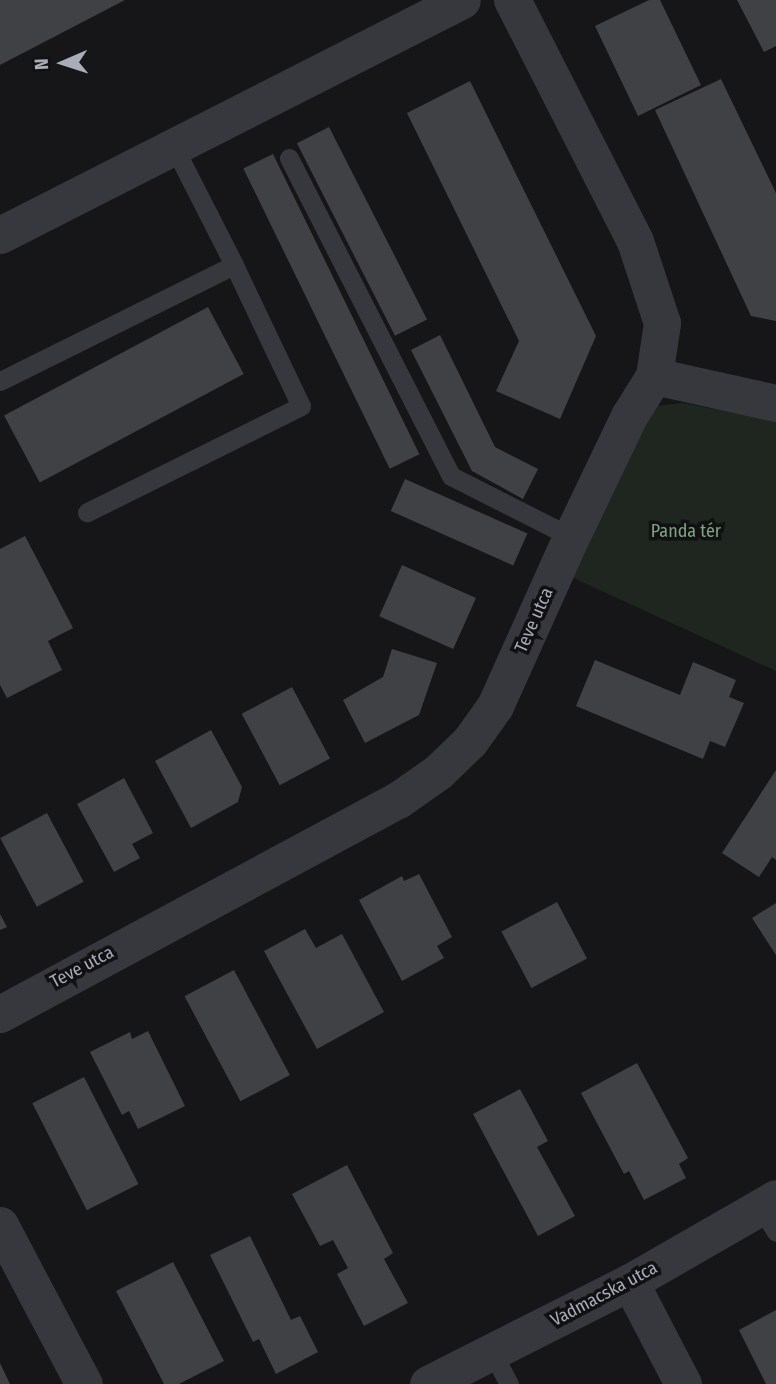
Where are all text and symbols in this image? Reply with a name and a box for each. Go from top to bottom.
north arrow [28,28,98,98]
text: N [30,58,53,70]
park label: Panda tér [651,520,721,542]
street label: Teve utca [510,584,558,656]
street label: Teve utca [47,941,117,993]
street label: Vadmacska utca [547,1257,661,1331]

